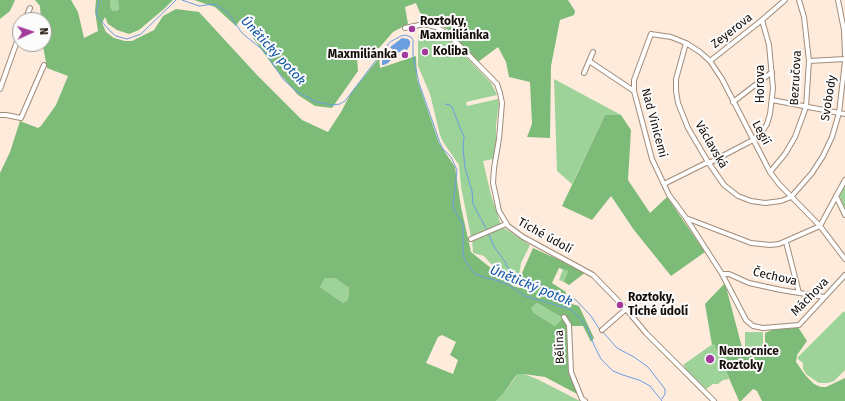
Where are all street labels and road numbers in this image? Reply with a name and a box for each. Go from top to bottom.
street label: Zeyerova [709,10,755,52]
street label: Bezručova [787,50,805,106]
street label: Horova [754,65,768,103]
street label: Svobody [818,74,840,122]
street label: Nad Vinicemi [638,87,670,159]
street label: Legií [749,118,773,148]
street label: Václavská [692,119,730,171]
street label: Tiché údolí [515,215,575,257]
street label: Čechova [751,265,799,289]
street label: Máchova [788,275,832,319]
street label: Bělina [552,330,568,364]

